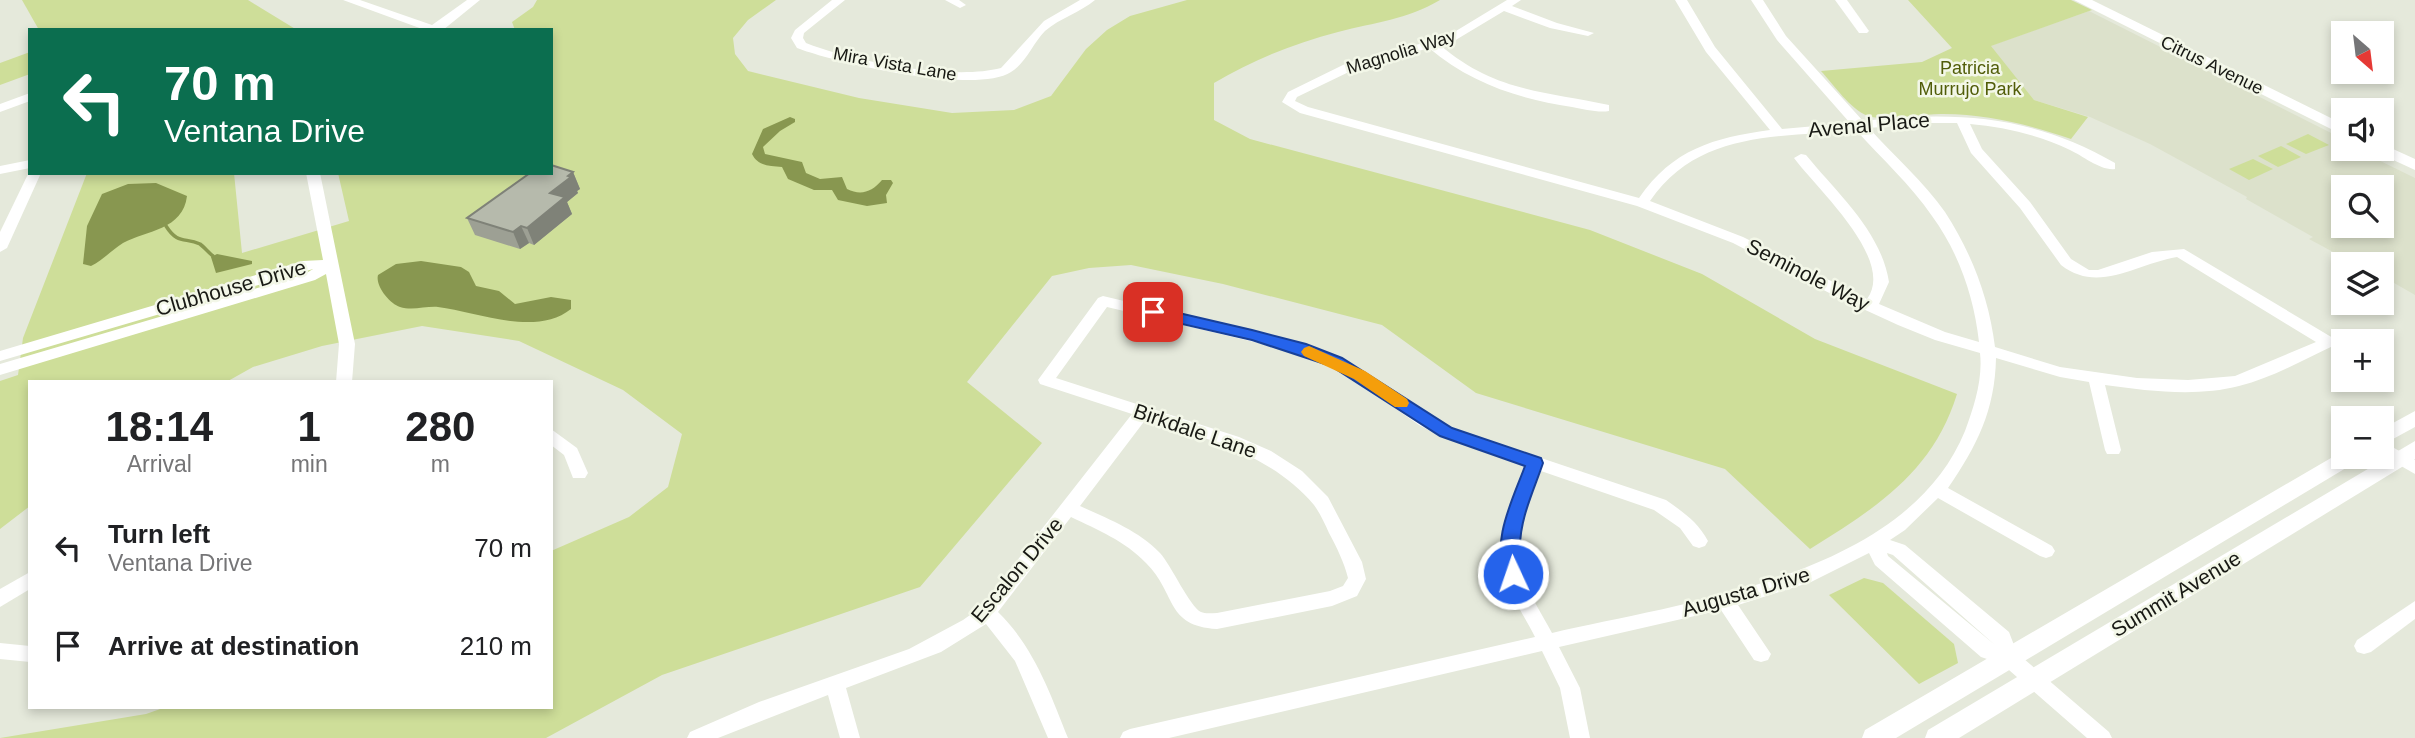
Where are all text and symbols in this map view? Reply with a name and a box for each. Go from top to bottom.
north arrow [2331,21,2394,84]
map controls [2331,21,2394,469]
street label: Magnolia Way [1344,26,1458,78]
street label: Citrus Avenue [2157,32,2267,98]
street label: Mira Vista Lane [832,43,958,85]
icon: left [49,56,140,147]
text: 70 m [164,56,276,110]
park label: Patricia Murrujo Park [1918,58,2023,99]
button: sound [2331,98,2394,161]
street label: Avenal Place [1807,108,1931,141]
text: Ventana Drive [164,113,365,149]
button: search [2331,175,2394,238]
street label: Seminole Way [1743,234,1874,316]
button: layers [2331,252,2394,315]
street label: Clubhouse Drive [153,255,309,320]
pin [1123,282,1183,342]
icon: arrive [1134,293,1172,331]
button: + [2331,329,2394,392]
street label: Birkdale Lane [1131,399,1260,462]
text: 18:14 [106,403,213,450]
text: 1 [297,403,321,450]
text: 280 [405,403,475,450]
button: − [2331,406,2394,469]
text: Arrival [127,451,192,477]
text: min [291,451,328,477]
text: m [431,451,450,477]
street label: Escalon Drive [966,513,1067,627]
text: Turn left [108,519,210,549]
icon: left [49,529,87,567]
text: 70 m [474,533,532,563]
position arrow [1476,537,1550,611]
street label: Summit Avenue [2107,546,2245,641]
text: Ventana Drive [108,550,252,576]
street label: Augusta Drive [1679,562,1812,621]
icon: arrive [49,627,87,665]
text: Arrive at destination [108,631,359,661]
text: 210 m [460,631,532,661]

